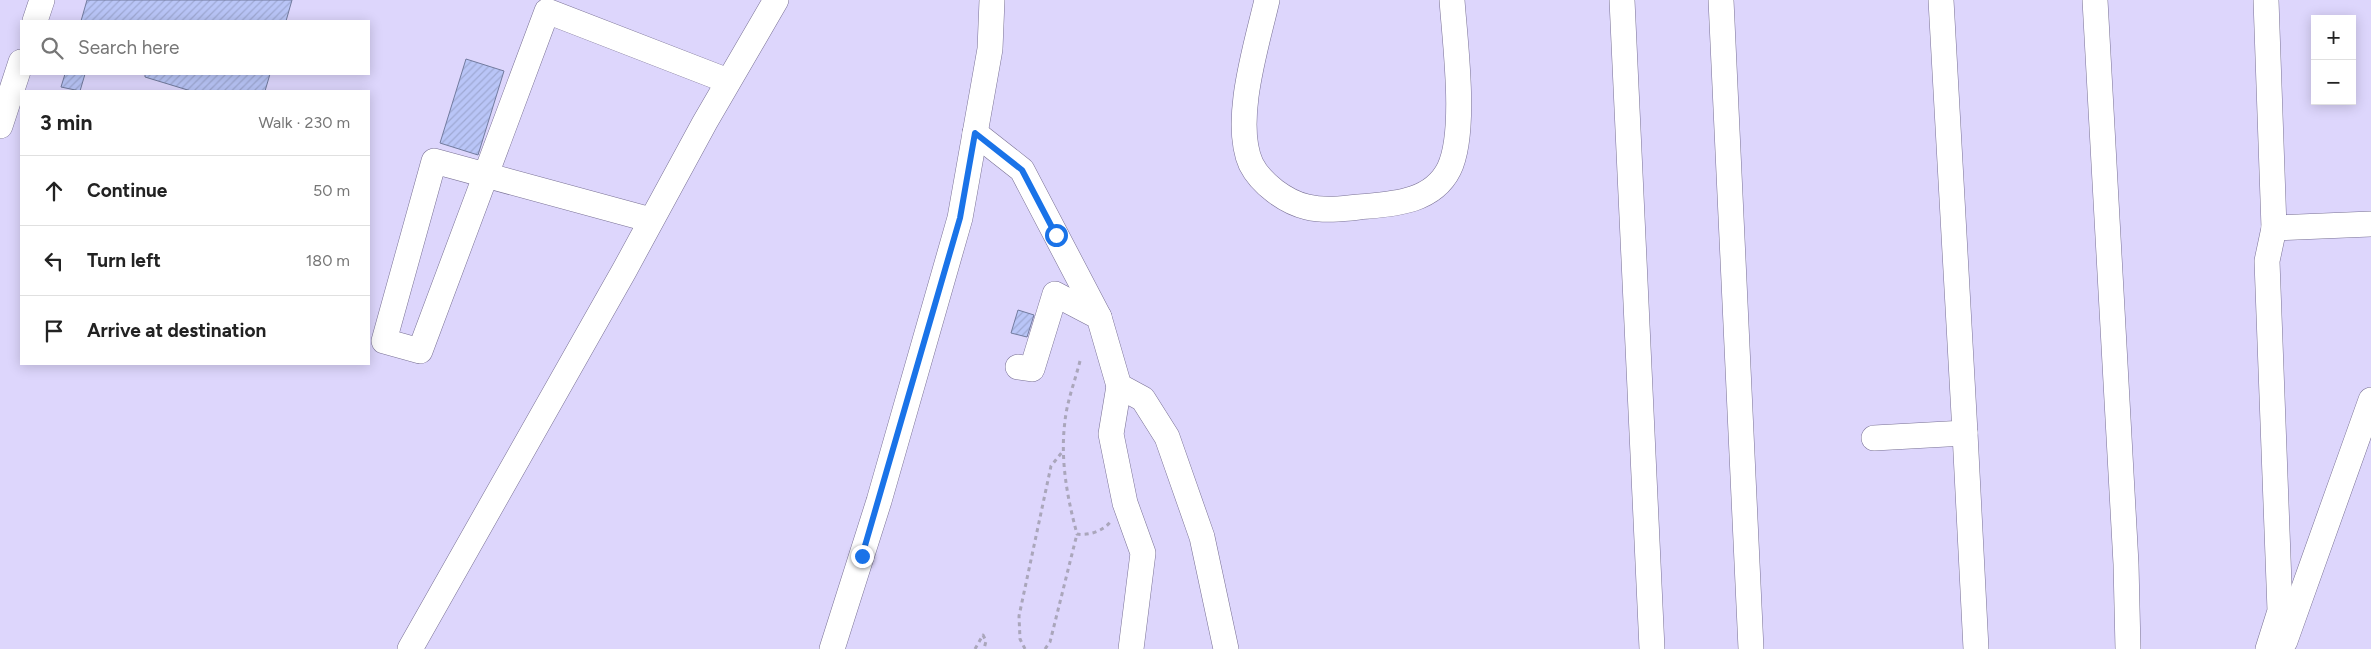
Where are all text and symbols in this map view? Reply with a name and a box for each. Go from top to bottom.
map controls [2311,15,2356,105]
button: + [2311,15,2356,60]
search box [20,20,370,75]
icon: search [38,34,66,62]
text: Search here [78,36,180,59]
button: − [2311,60,2356,105]
text: 3 min [40,110,92,135]
text: Walk · 230 m [258,113,350,132]
icon: ahead [40,177,68,205]
text: Continue [87,179,167,202]
text: 50 m [313,181,350,200]
route start [1045,224,1068,247]
icon: left [40,247,68,275]
text: Turn left [87,249,161,272]
text: 180 m [306,251,350,270]
icon: arrive [40,317,68,345]
text: Arrive at destination [87,319,266,342]
route end [851,545,874,568]

